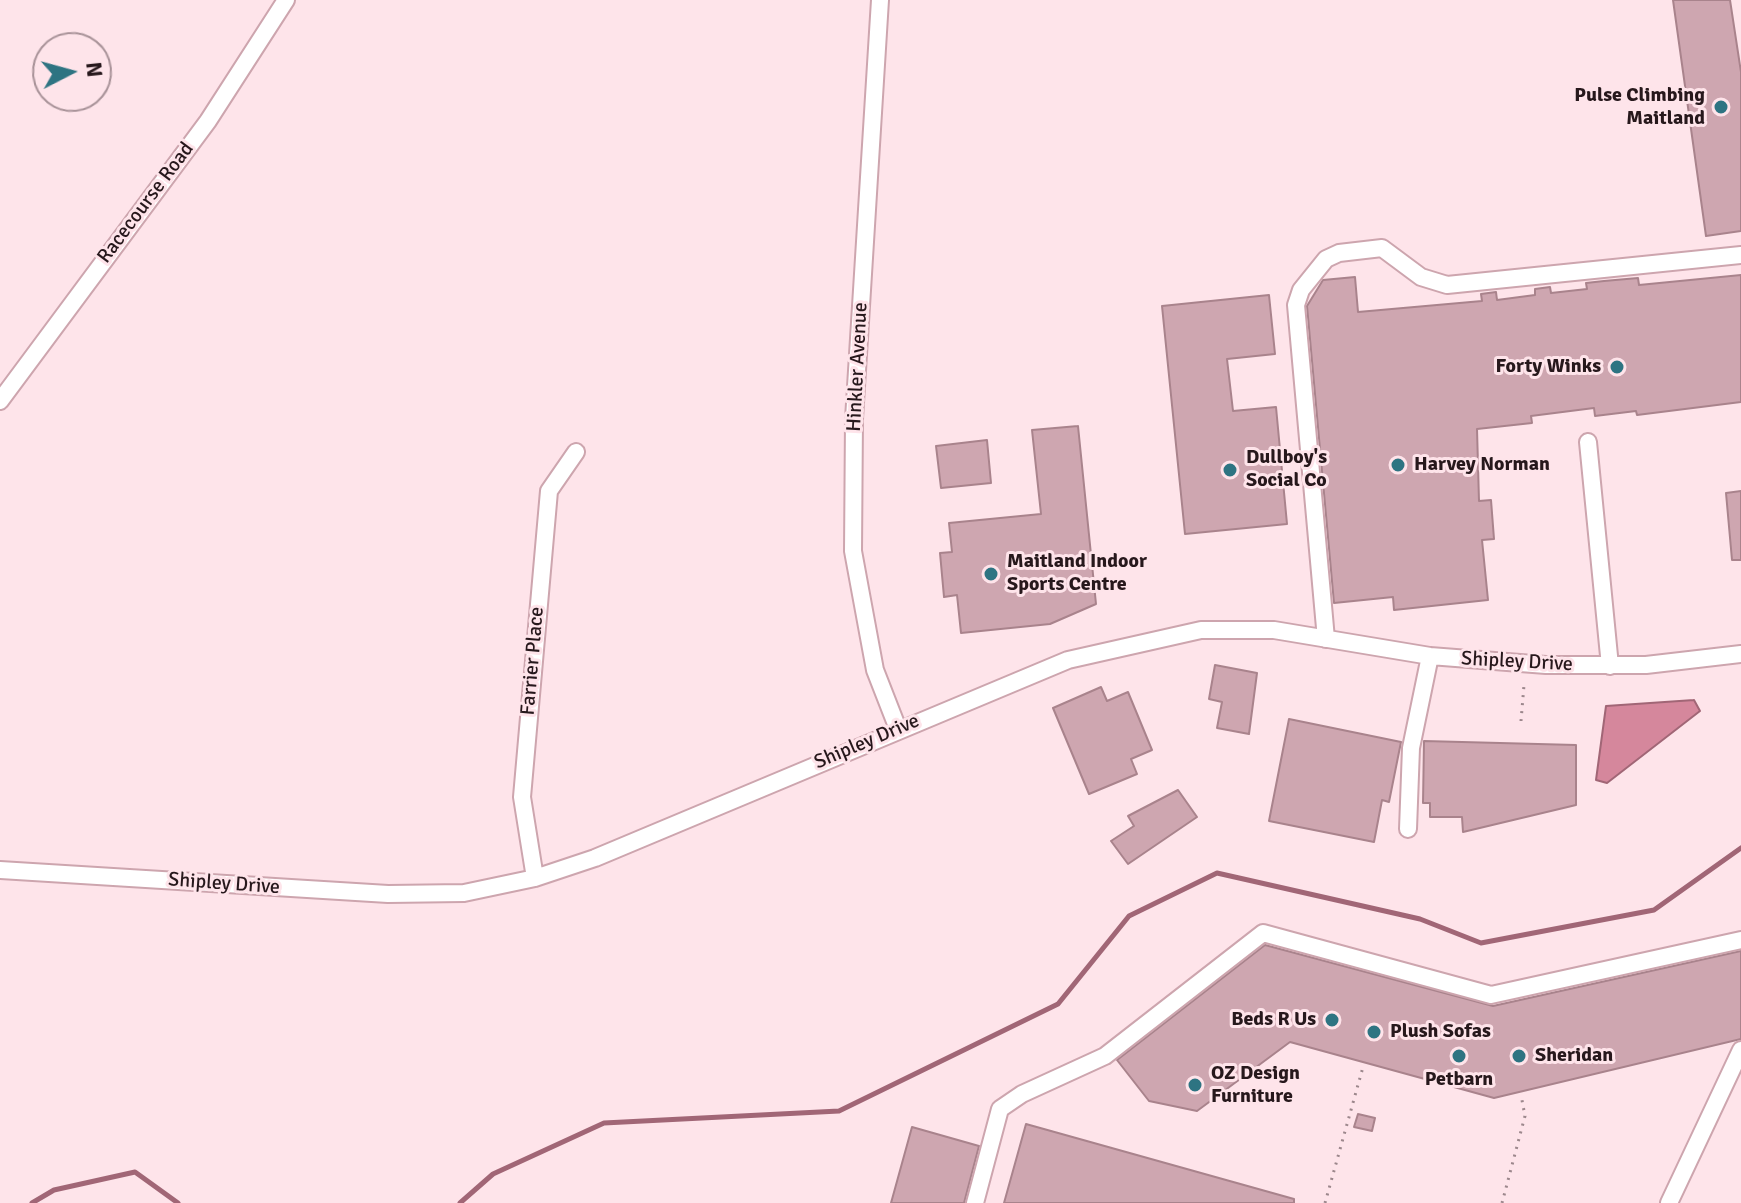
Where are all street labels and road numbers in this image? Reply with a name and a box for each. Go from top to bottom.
street label: Racecourse Road [93,138,199,268]
street label: Hinkler Avenue [843,302,873,432]
street label: Farrier Place [516,606,550,716]
street label: Shipley Drive [1460,647,1574,677]
street label: Shipley Drive [811,709,923,775]
street label: Shipley Drive [167,868,281,900]

